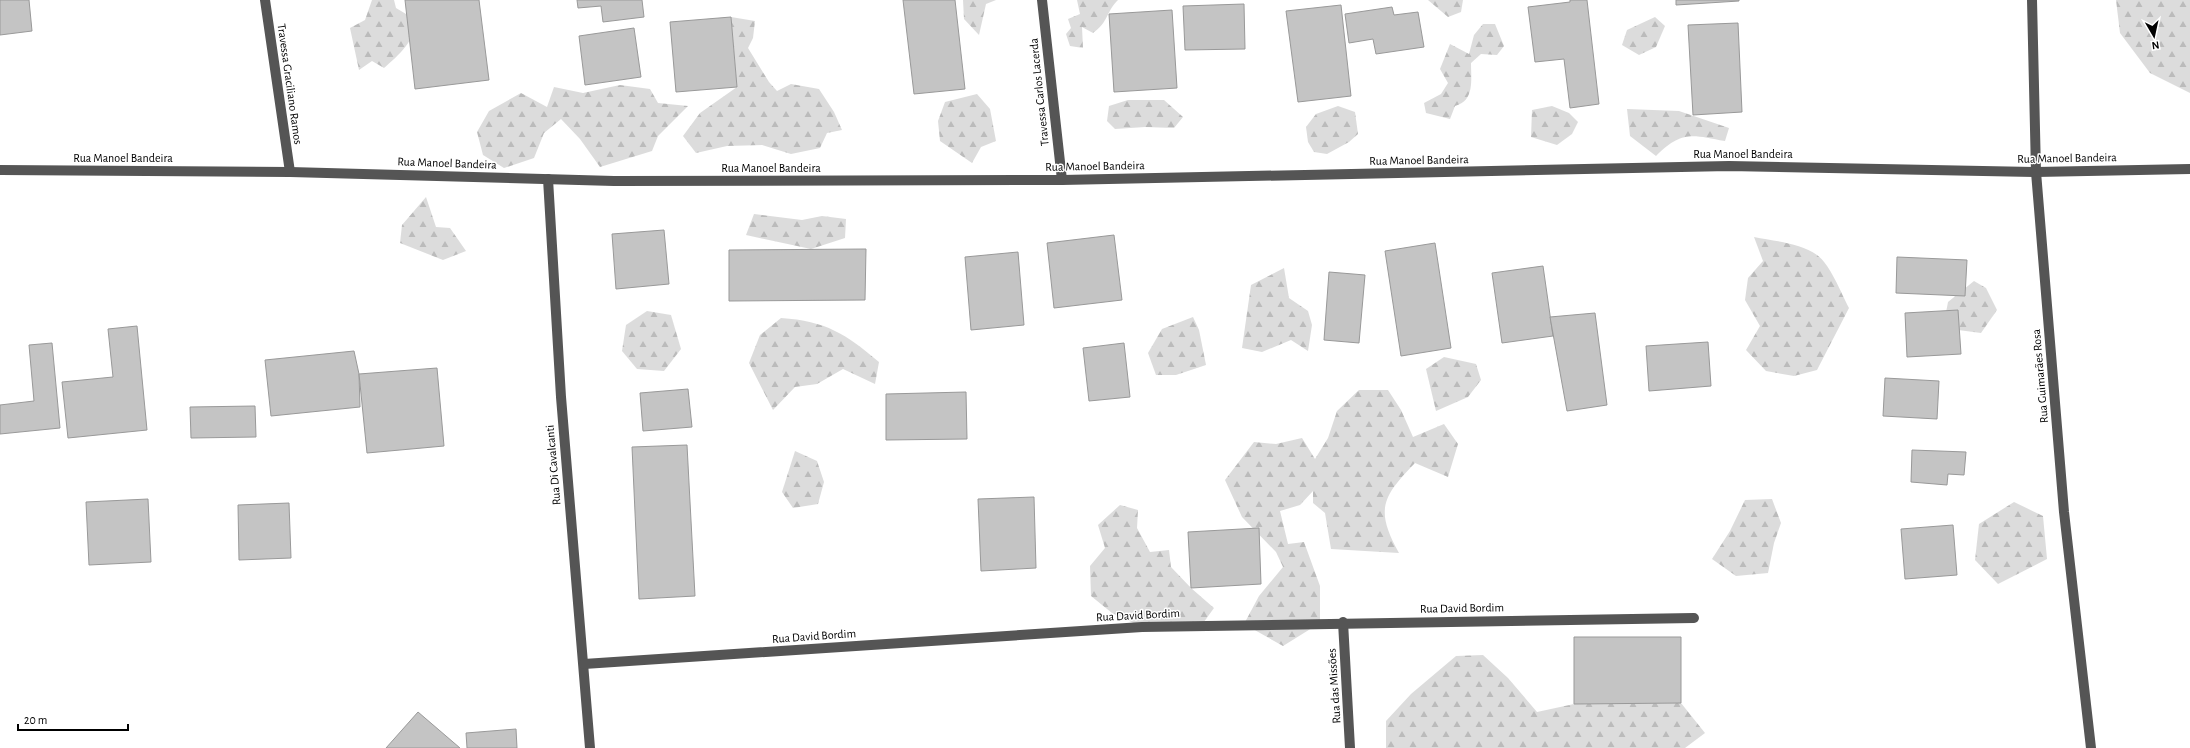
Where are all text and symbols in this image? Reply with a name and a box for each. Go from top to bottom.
north arrow [2134,16,2174,56]
street label: Travessa Graciliano Ramos [276,23,304,145]
street label: Travessa Carlos Lacerda [1027,37,1051,146]
text: N [2151,39,2160,51]
street label: Rua Manoel Bandeira [1693,148,1793,160]
street label: Rua Manoel Bandeira [2017,151,2117,165]
street label: Rua Manoel Bandeira [73,152,173,164]
street label: Rua Manoel Bandeira [1369,153,1469,167]
street label: Rua Manoel Bandeira [397,155,497,171]
street label: Rua Manoel Bandeira [1045,159,1145,173]
street label: Rua Manoel Bandeira [721,162,821,174]
street label: Rua Guimarães Rosa [2030,328,2050,424]
street label: Rua Di Cavalcanti [544,424,562,506]
street label: Rua David Bordim [1420,601,1504,615]
street label: Rua David Bordim [1096,607,1180,623]
street label: Rua David Bordim [772,627,856,645]
street label: Rua das Missões [1325,648,1343,724]
scale bar [18,706,128,732]
text: 20 m [24,714,47,726]

